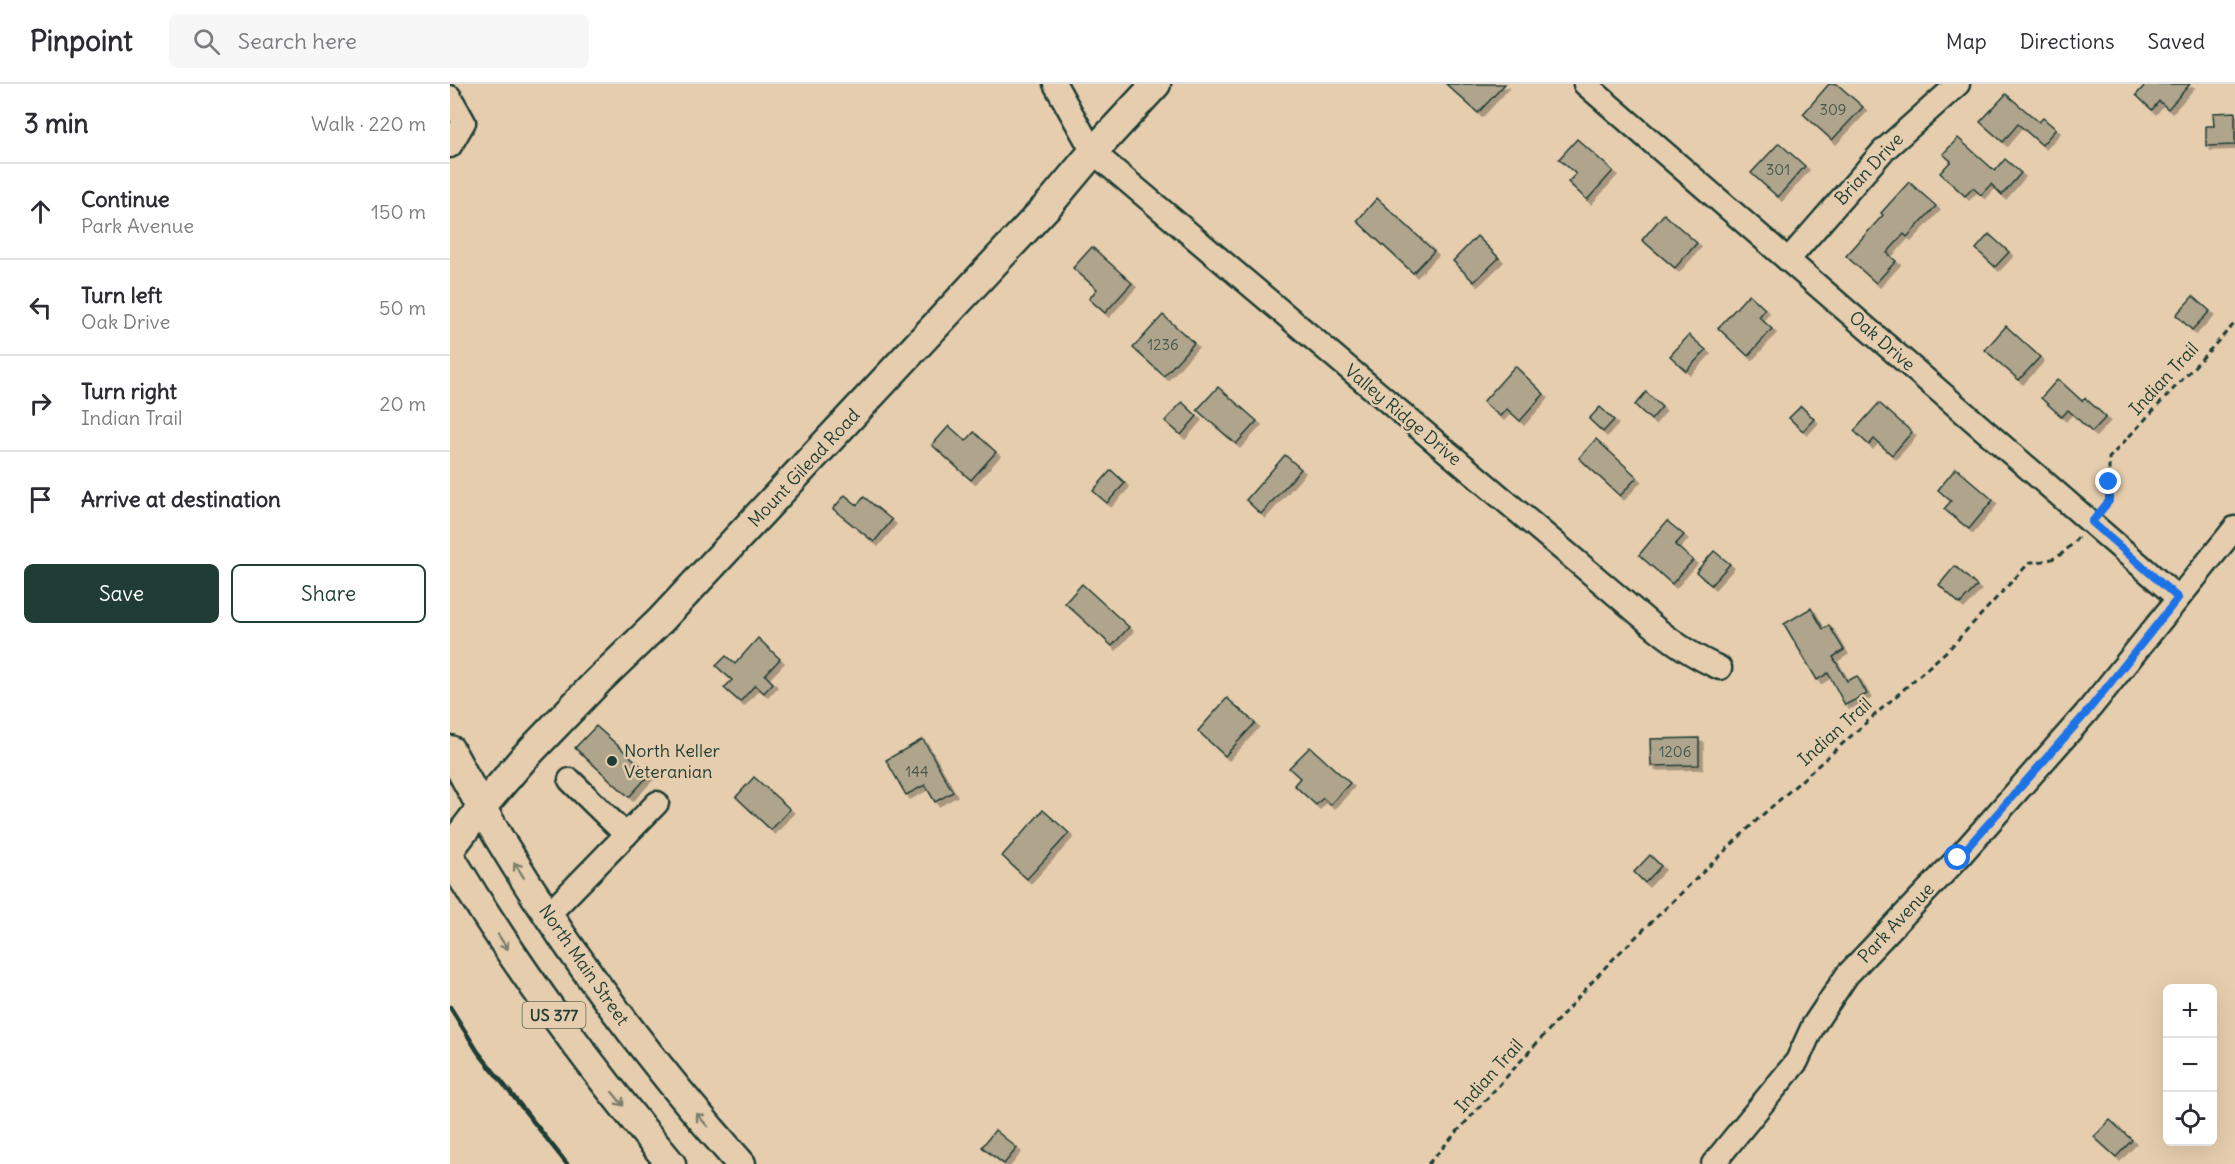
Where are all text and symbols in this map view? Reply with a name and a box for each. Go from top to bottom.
search box [169,14,589,68]
text: Pinpoint [30,23,133,59]
icon: search [190,25,223,58]
text: Search here [238,27,357,55]
text: Map [1946,28,1987,55]
text: Directions [2020,28,2114,55]
text: Saved [2147,28,2205,55]
house number: 309 [1819,100,1847,119]
text: 3 min [24,107,89,140]
text: Walk · 220 m [311,111,426,136]
street label: Brian Drive [1829,128,1908,210]
house number: 301 [1766,160,1790,179]
text: Continue [81,185,170,213]
icon: ahead [24,195,57,228]
text: 150 m [371,199,426,224]
text: Park Avenue [81,213,194,238]
text: Turn left [81,281,162,309]
icon: left [24,291,57,324]
text: 50 m [379,295,426,320]
street label: Oak Drive [1845,306,1920,376]
text: Oak Drive [81,309,170,334]
house number: 1236 [1147,335,1179,354]
street label: Indian Trail [2124,337,2203,420]
street label: Valley Ridge Drive [1340,359,1467,470]
text: Turn right [81,377,177,405]
icon: right [24,387,57,420]
text: 20 m [380,391,426,416]
street label: Mount Gilead Road [743,403,865,532]
text: Indian Trail [81,405,183,430]
route end [2095,468,2121,494]
icon: arrive [24,483,57,516]
text: Arrive at destination [81,485,281,513]
button: Save [24,564,219,623]
button: Share [231,564,426,623]
street label: Indian Trail [1793,692,1876,771]
place label: North Keller Veteranian [624,739,721,783]
house number: 1206 [1659,742,1691,761]
marker: North Keller Veteranian [605,754,619,768]
house number: 144 [905,762,929,781]
route start [1944,844,1970,870]
one-way arrow [513,862,525,879]
street label: Park Avenue [1853,878,1939,968]
street label: North Main Street [534,900,635,1029]
one-way arrow [497,933,509,950]
map controls [2163,984,2217,1146]
button: + [2163,984,2217,1038]
road number: US 377 [522,1002,586,1028]
street label: Indian Trail [1449,1034,1528,1117]
button: − [2163,1038,2217,1092]
one-way arrow [611,1091,624,1107]
button: locate [2163,1092,2217,1146]
one-way arrow [695,1113,709,1128]

